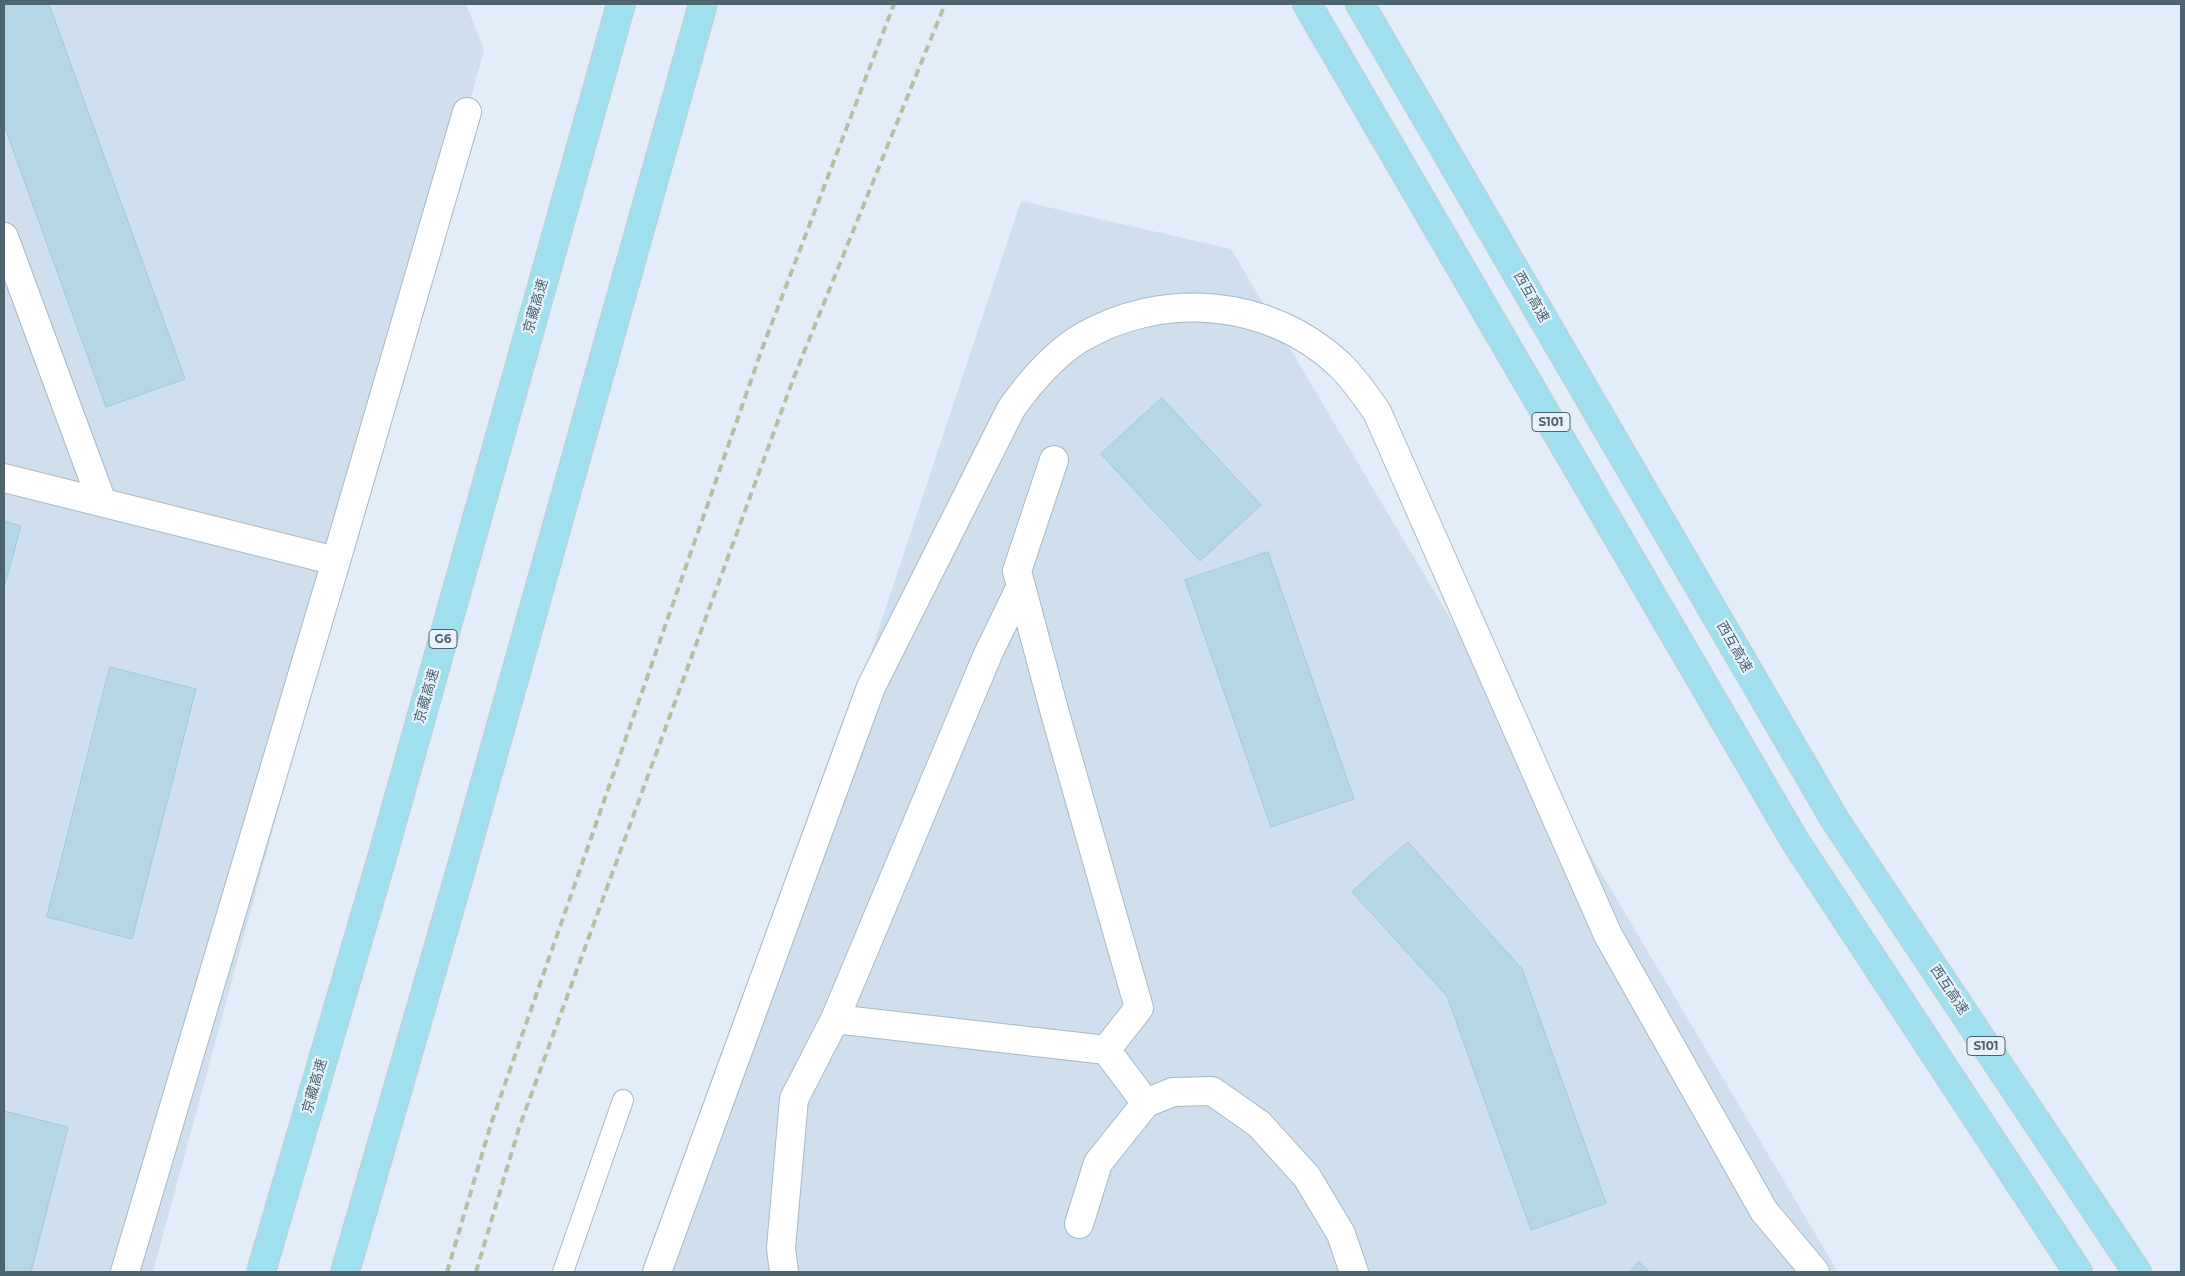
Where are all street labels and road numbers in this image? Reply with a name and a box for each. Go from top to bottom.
street label: 西互高速 [1510,269,1552,325]
street label: 京藏高速 [520,277,552,335]
road number: S101 [1532,412,1570,432]
street label: 西互高速 [1713,619,1755,675]
road number: G6 [429,630,457,648]
street label: 京藏高速 [411,667,443,725]
street label: 西互高速 [1926,962,1972,1018]
road number: S101 [1967,1036,2005,1056]
street label: 京藏高速 [299,1057,331,1115]

